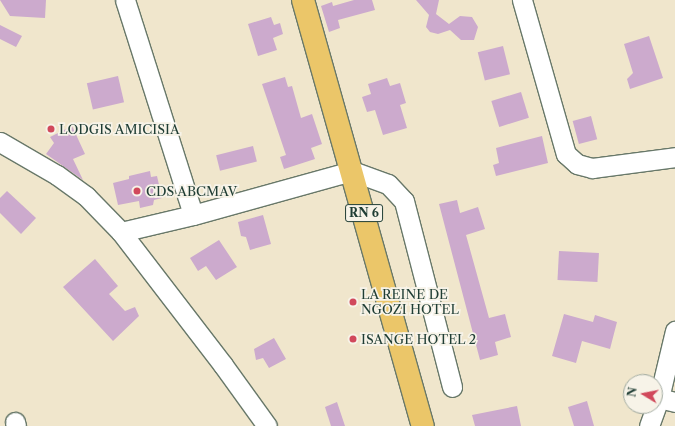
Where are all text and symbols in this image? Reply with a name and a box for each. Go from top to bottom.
place label: LODGIS AMICISIA [59,121,180,137]
marker: LODGIS AMICISIA [46,124,56,134]
place label: CDS ABCMAV [146,183,238,199]
marker: CDS ABCMAV [131,185,143,197]
road number: RN 6 [345,203,383,223]
place label: LA REINE DE NGOZI HOTEL [361,287,459,318]
marker: LA REINE DE NGOZI HOTEL [348,297,358,307]
place label: ISANGE HOTEL 2 [361,331,477,347]
marker: ISANGE HOTEL 2 [348,334,358,344]
north arrow [623,374,663,414]
text: N [624,386,640,398]

